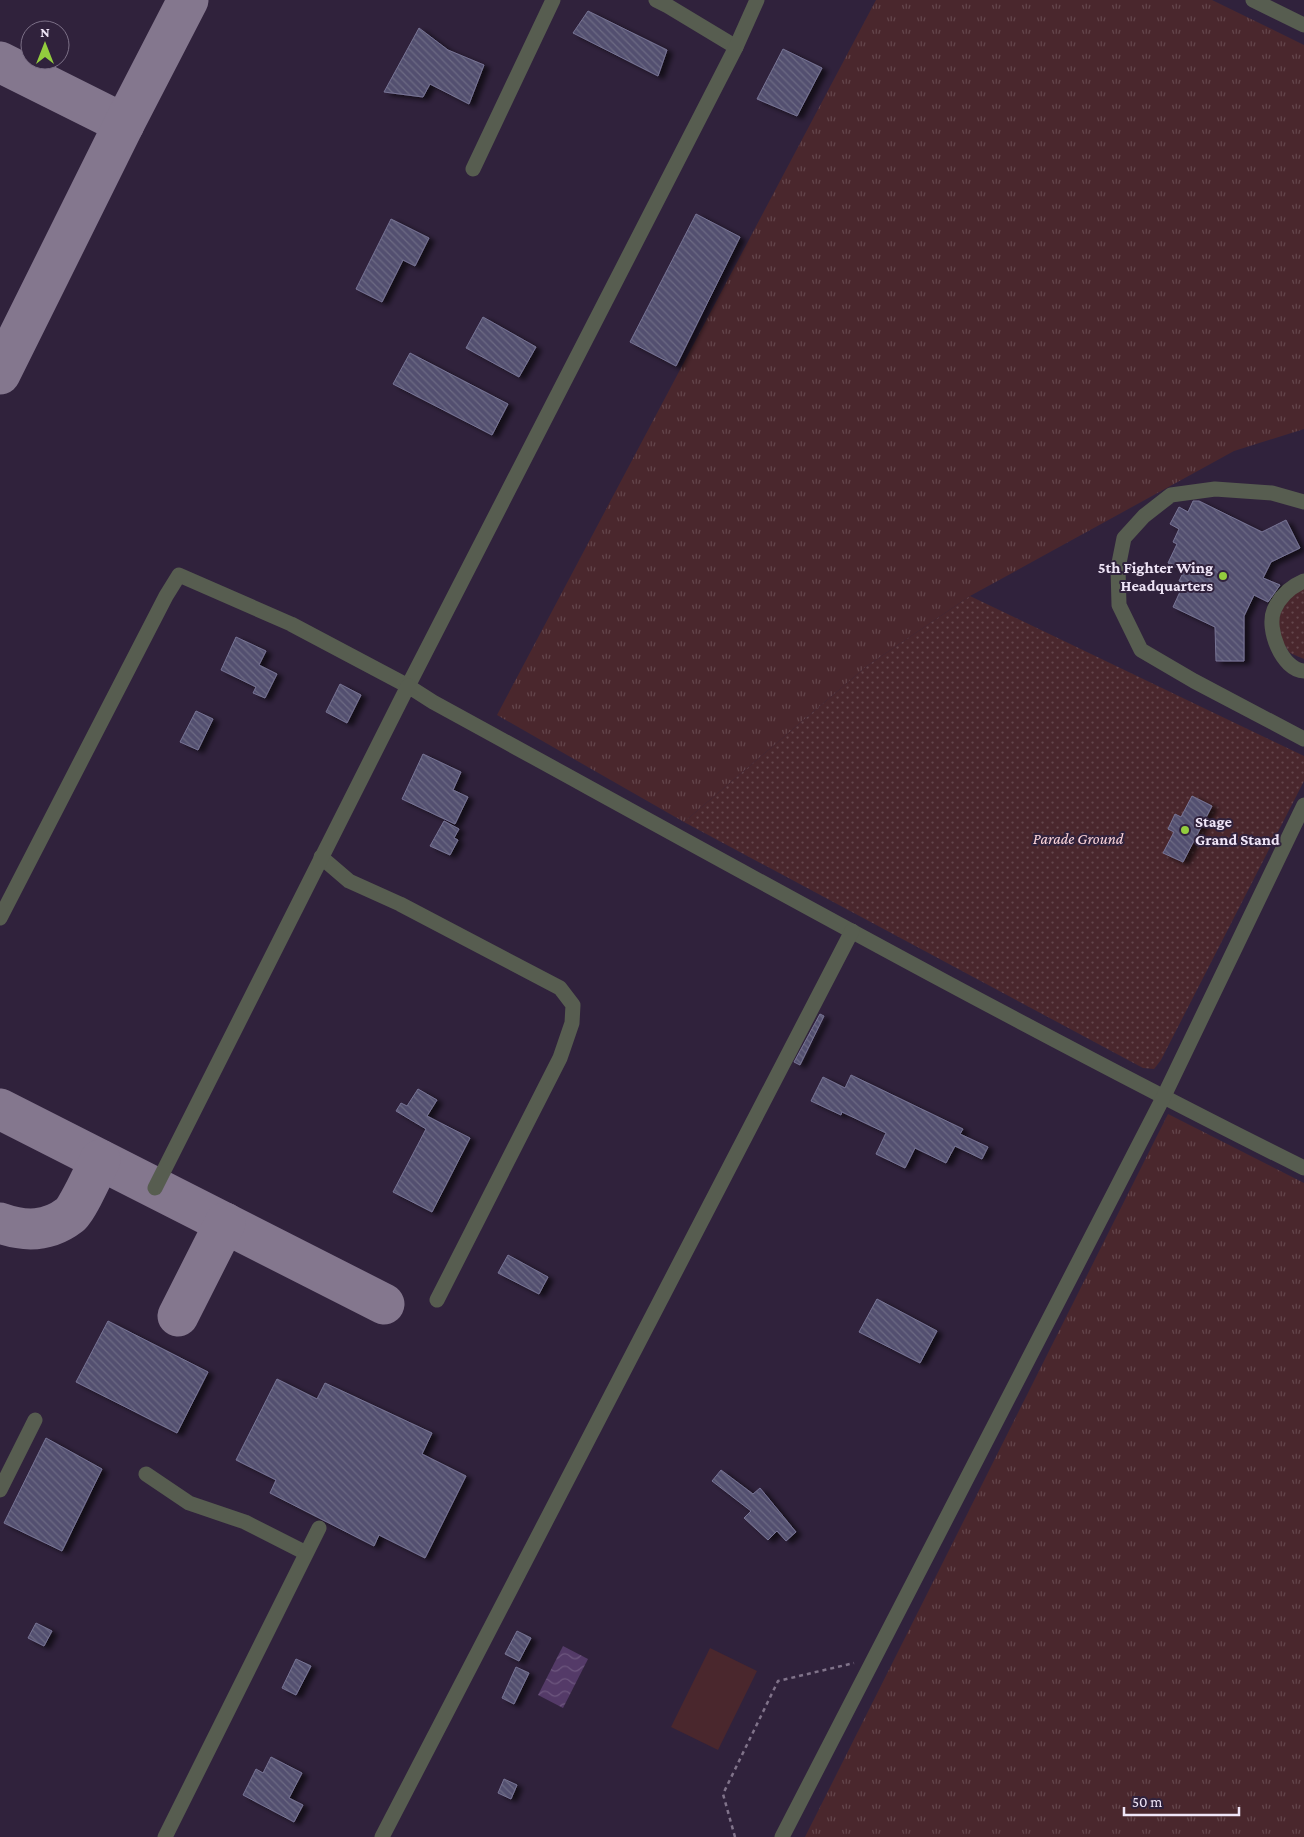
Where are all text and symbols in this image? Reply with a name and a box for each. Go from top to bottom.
north arrow [20,20,70,70]
text: N [40,24,50,40]
place label: 5th Fighter Wing Headquarters [1098,559,1213,594]
marker: 5th Fighter Wing Headquarters [1217,570,1229,582]
place label: Stage Grand Stand [1195,813,1280,848]
marker: Stage Grand Stand [1179,824,1191,836]
park label: Parade Ground [1033,830,1124,847]
scale bar [1124,1784,1239,1816]
text: 50 m [1132,1794,1162,1810]

